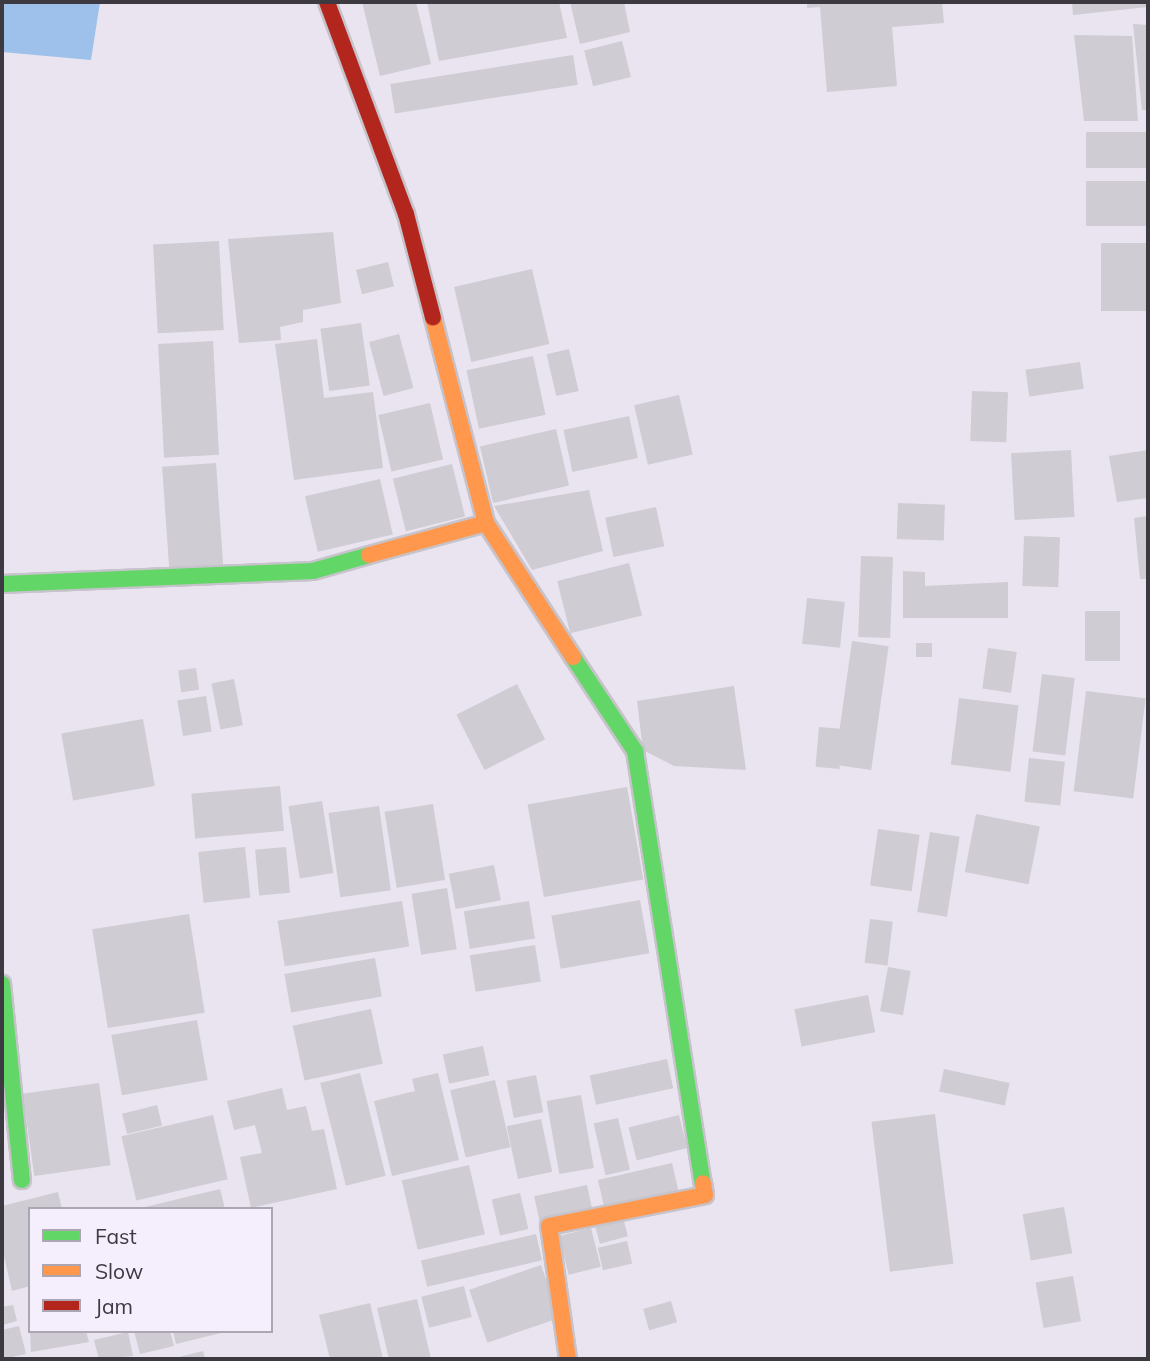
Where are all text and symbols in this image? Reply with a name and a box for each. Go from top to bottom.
legend [28,1207,273,1333]
text: Fast [95,1223,137,1249]
text: Slow [95,1258,143,1284]
text: Jam [95,1293,133,1319]

